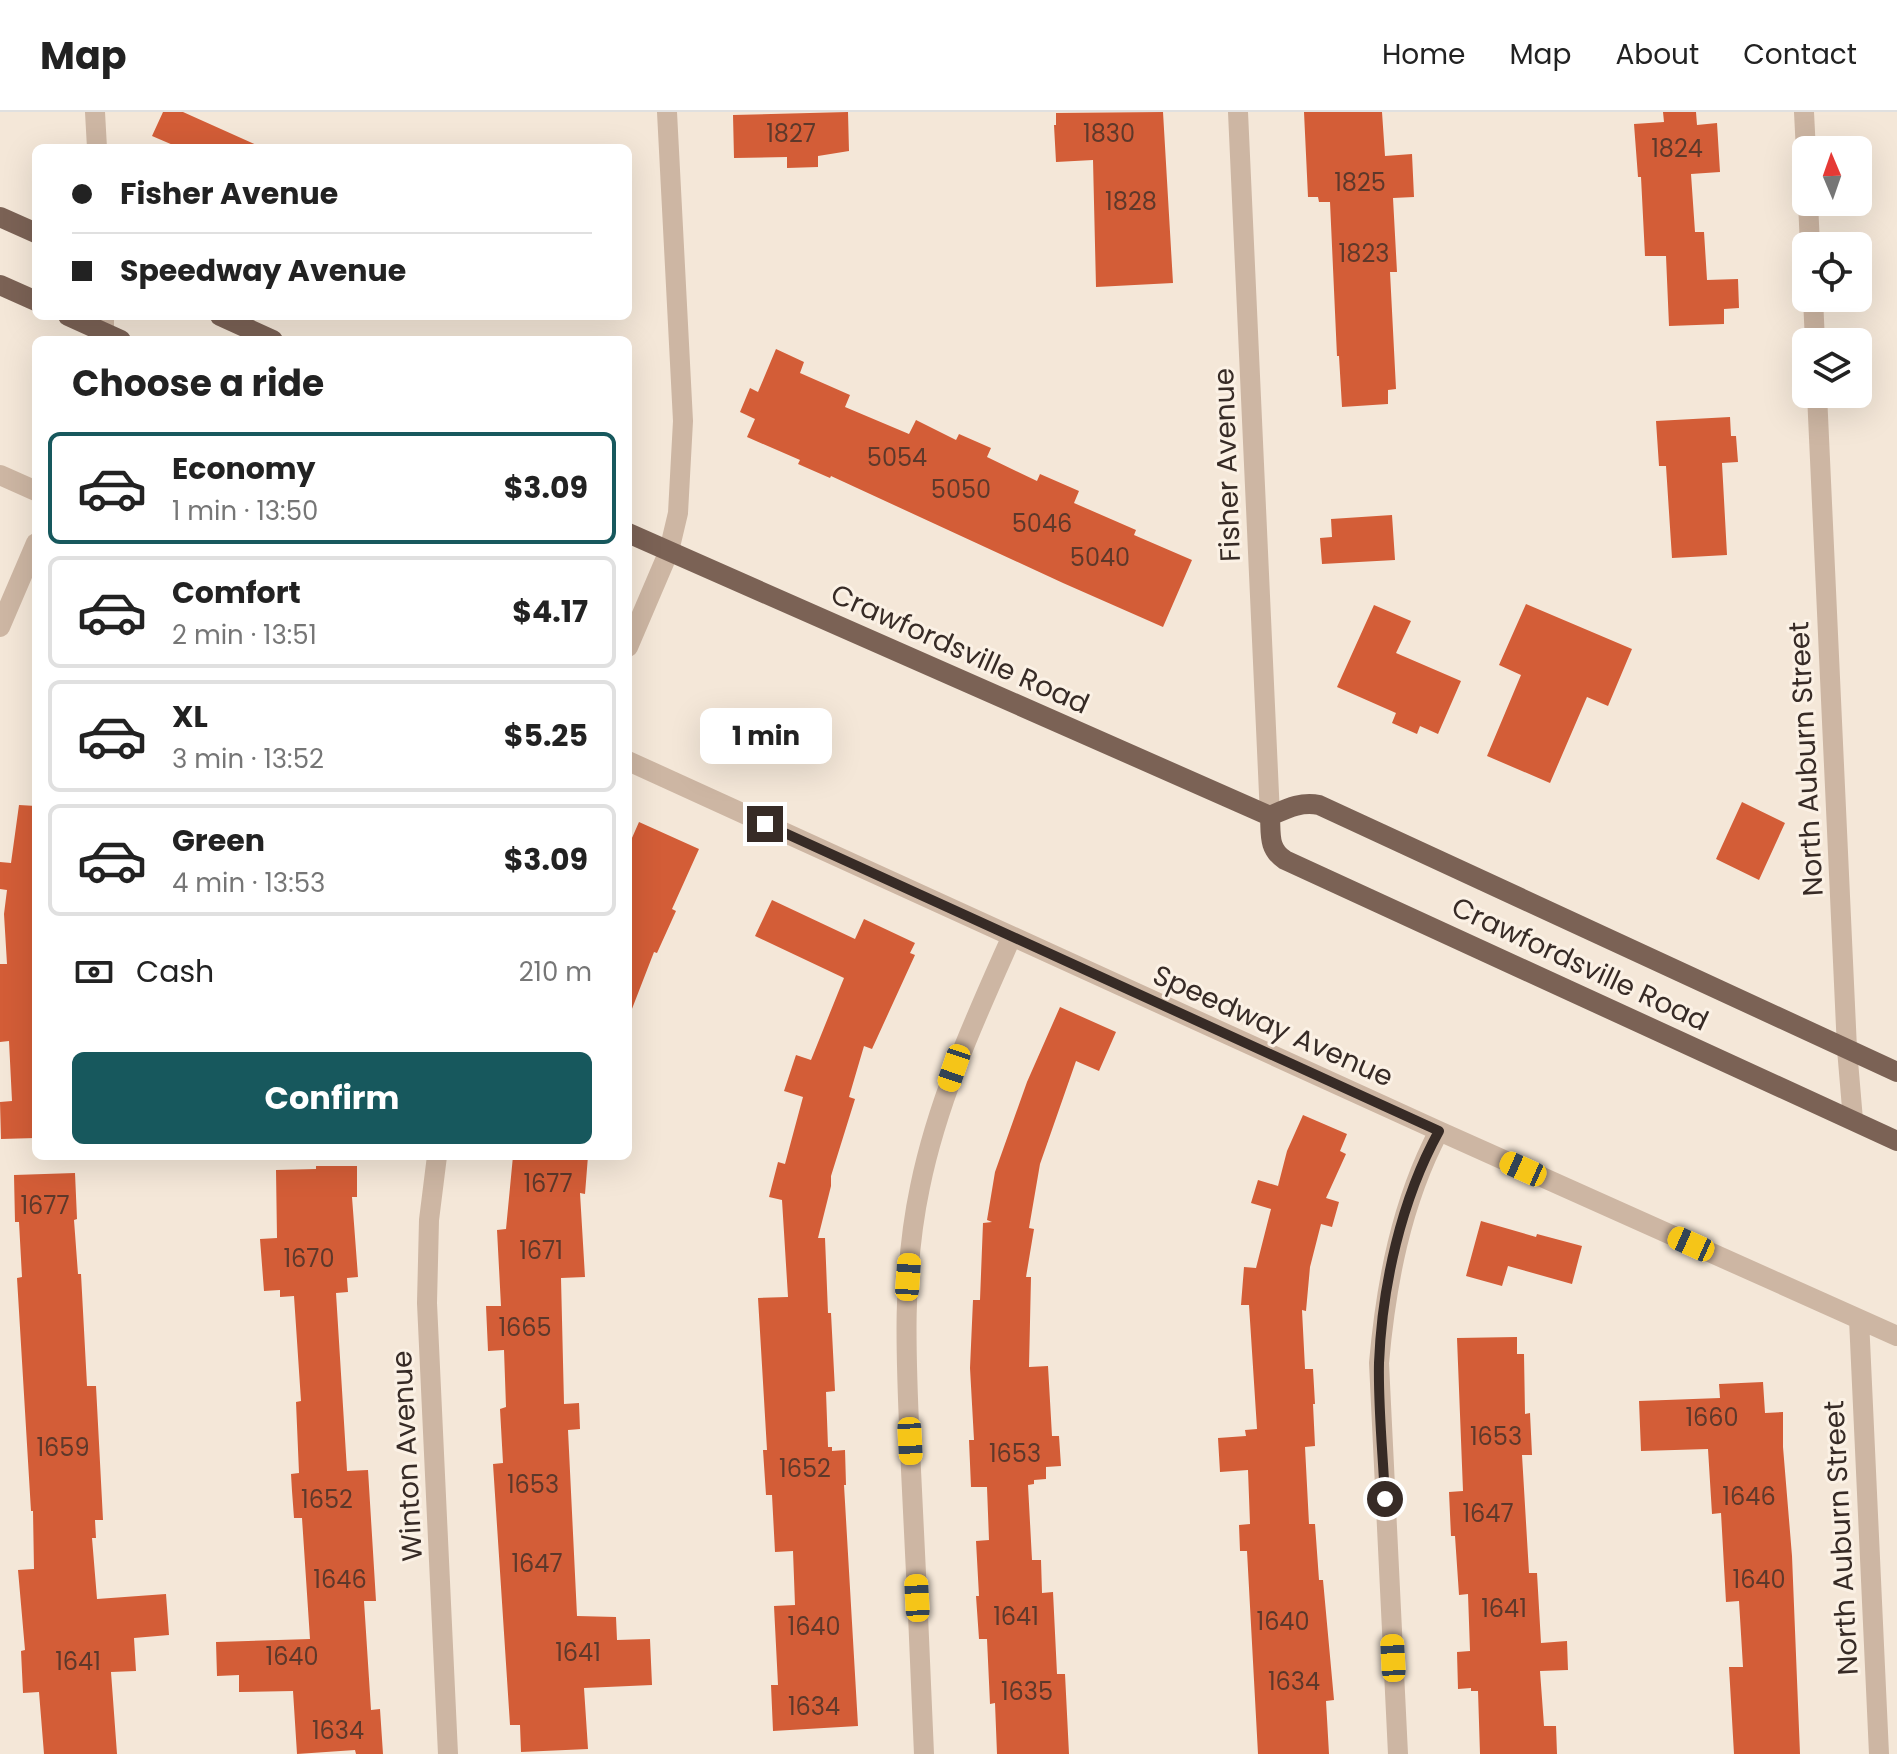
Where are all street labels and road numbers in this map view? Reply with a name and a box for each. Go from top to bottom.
street label: Fisher Avenue [1204,367,1250,563]
street label: Crawfordsville Road [825,574,1095,724]
street label: North Auburn Street [1779,621,1833,897]
street label: Crawfordsville Road [1445,887,1715,1041]
street label: Speedway Avenue [1147,955,1399,1097]
street label: Winton Avenue [382,1350,432,1562]
street label: North Auburn Street [1814,1400,1868,1676]

